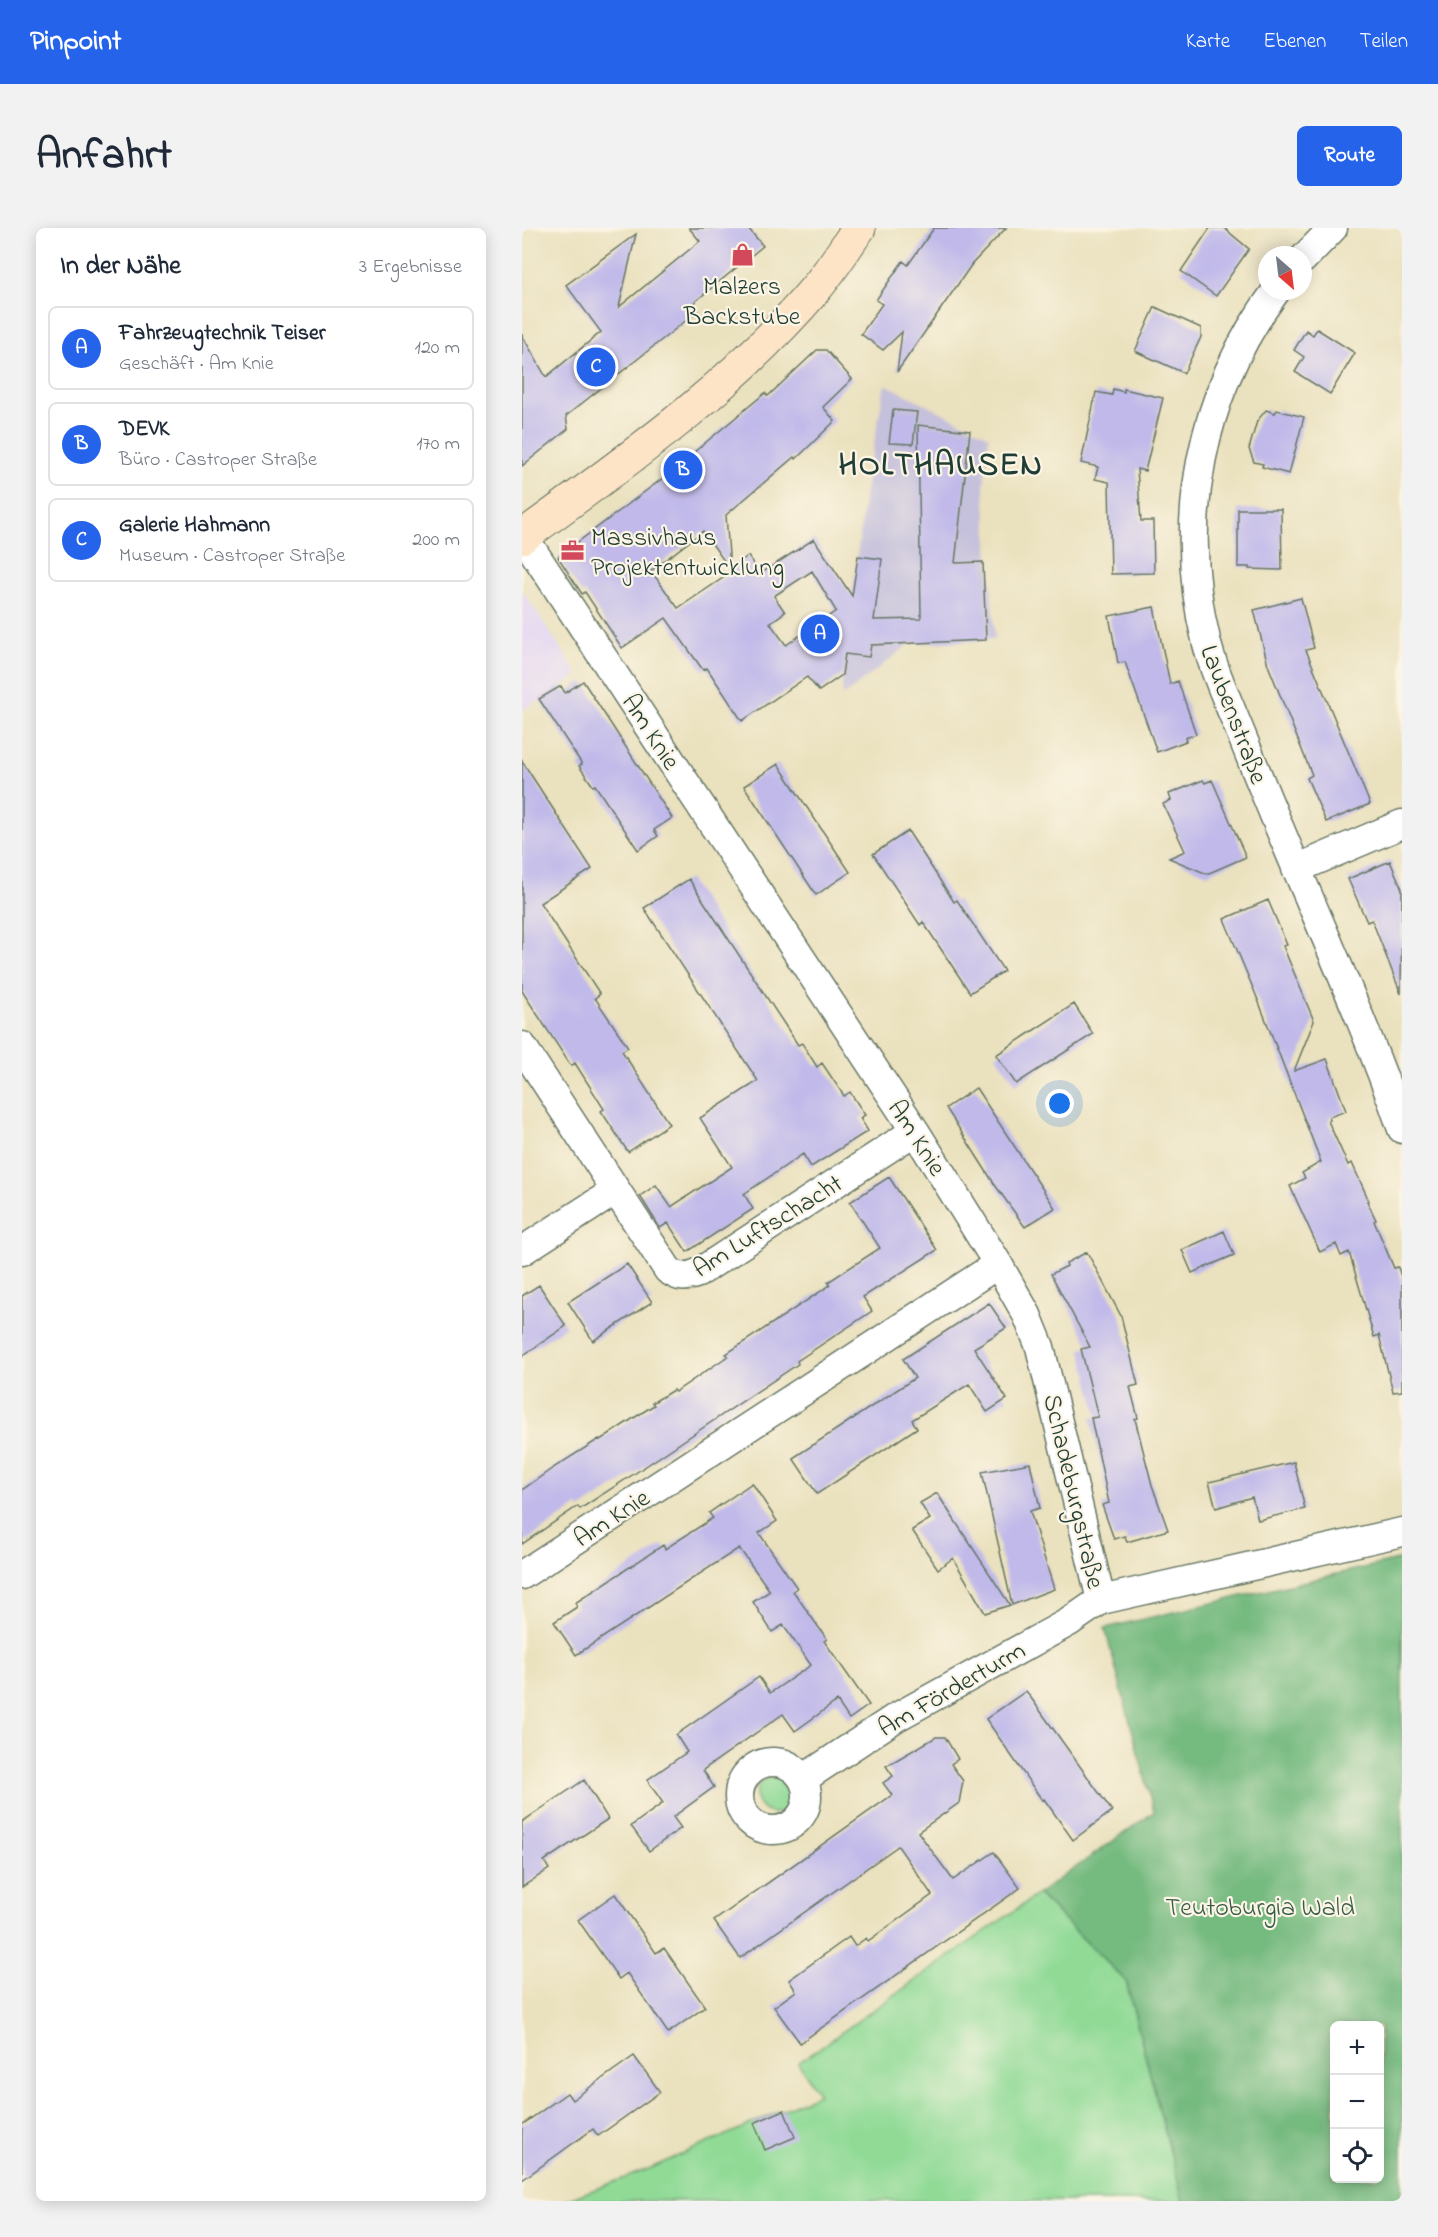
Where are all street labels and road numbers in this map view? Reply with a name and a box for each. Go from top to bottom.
street label: Laubenstraße [1188,640,1276,790]
street label: Am Knie [611,687,689,779]
street label: Am Knie [877,1093,955,1185]
street label: Am Luftschacht [686,1166,851,1289]
street label: Schadeburgstraße [1031,1391,1113,1593]
street label: Am Knie [567,1480,659,1558]
street label: Am Förderturm [872,1633,1033,1748]

